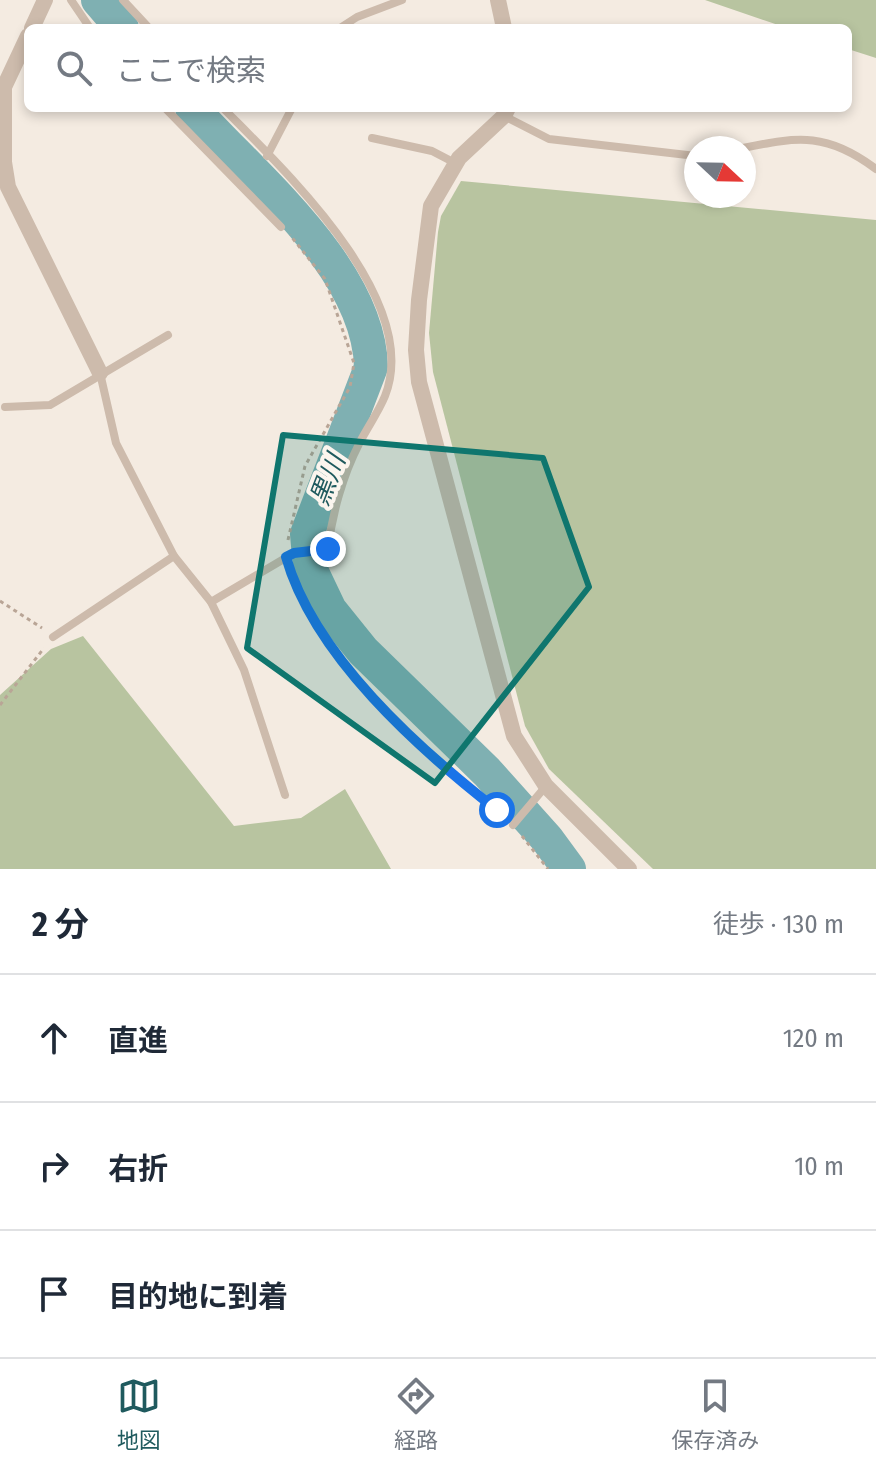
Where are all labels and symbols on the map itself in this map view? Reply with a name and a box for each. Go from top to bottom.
north arrow [684,136,756,208]
water label: 黒川 [304,447,353,510]
route end [310,531,346,567]
route start [479,792,515,828]

